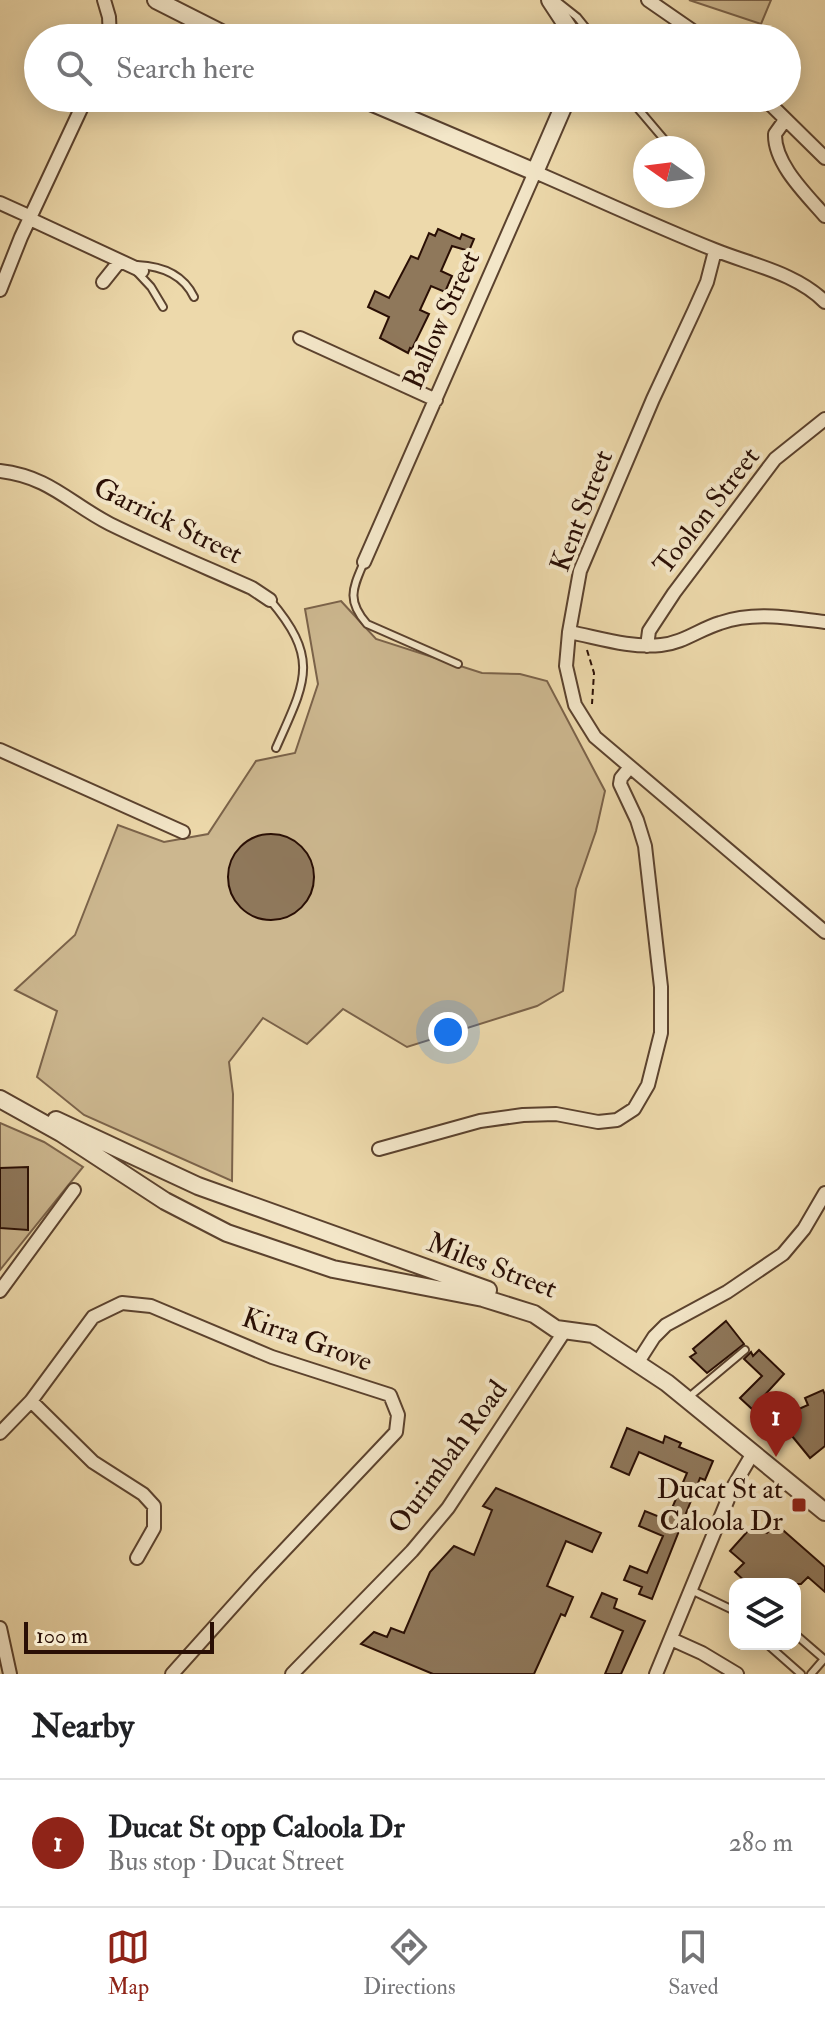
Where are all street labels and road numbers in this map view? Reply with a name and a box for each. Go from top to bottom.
street label: Ballow Street [396,245,488,395]
street label: Toolon Street [646,440,768,582]
street label: Kent Street [543,445,621,577]
street label: Garrick Street [88,470,248,572]
street label: Miles Street [422,1225,562,1307]
street label: Kirra Grove [237,1300,377,1380]
street label: Ourimbah Road [381,1373,516,1541]

